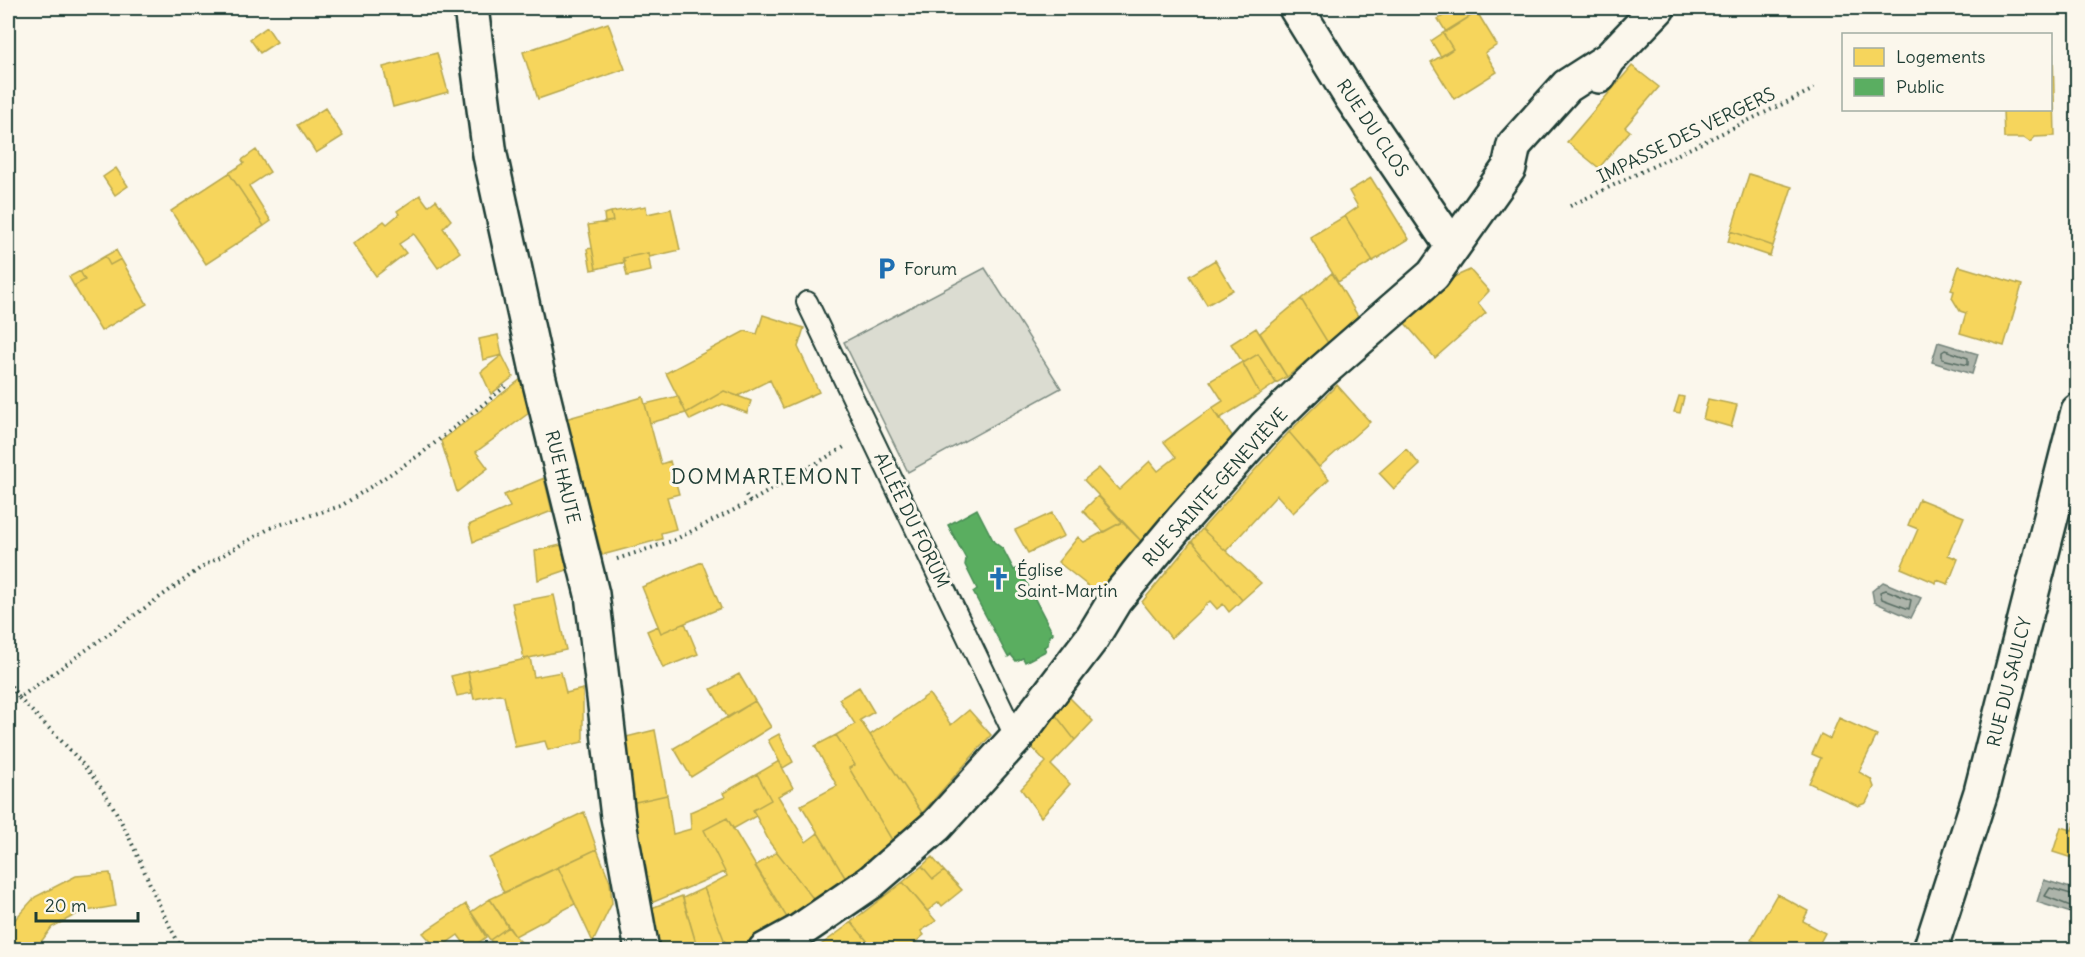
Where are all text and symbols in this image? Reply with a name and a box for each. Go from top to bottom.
legend [1842,33,2052,111]
text: Logements [1896,45,1985,68]
street label: RUE DU CLOS [1332,75,1414,181]
text: Public [1896,75,1945,98]
street label: IMPASSE DES VERGERS [1593,82,1779,188]
parking icon: Forum [873,255,899,281]
place label: Forum [904,257,957,280]
street label: RUE SAINTE-GENEVIÈVE [1138,403,1292,571]
street label: RUE HAUTE [540,428,586,526]
street label: ALLÉE DU FORUM [869,448,955,592]
district label: DOMMARTEMONT [671,463,863,490]
place label: Église Saint-Martin [1017,558,1118,602]
church icon: Église Saint-Martin [986,566,1012,592]
street label: RUE DU SAULCY [1982,615,2036,749]
scale bar [36,885,138,923]
text: 20 m [45,894,87,917]

